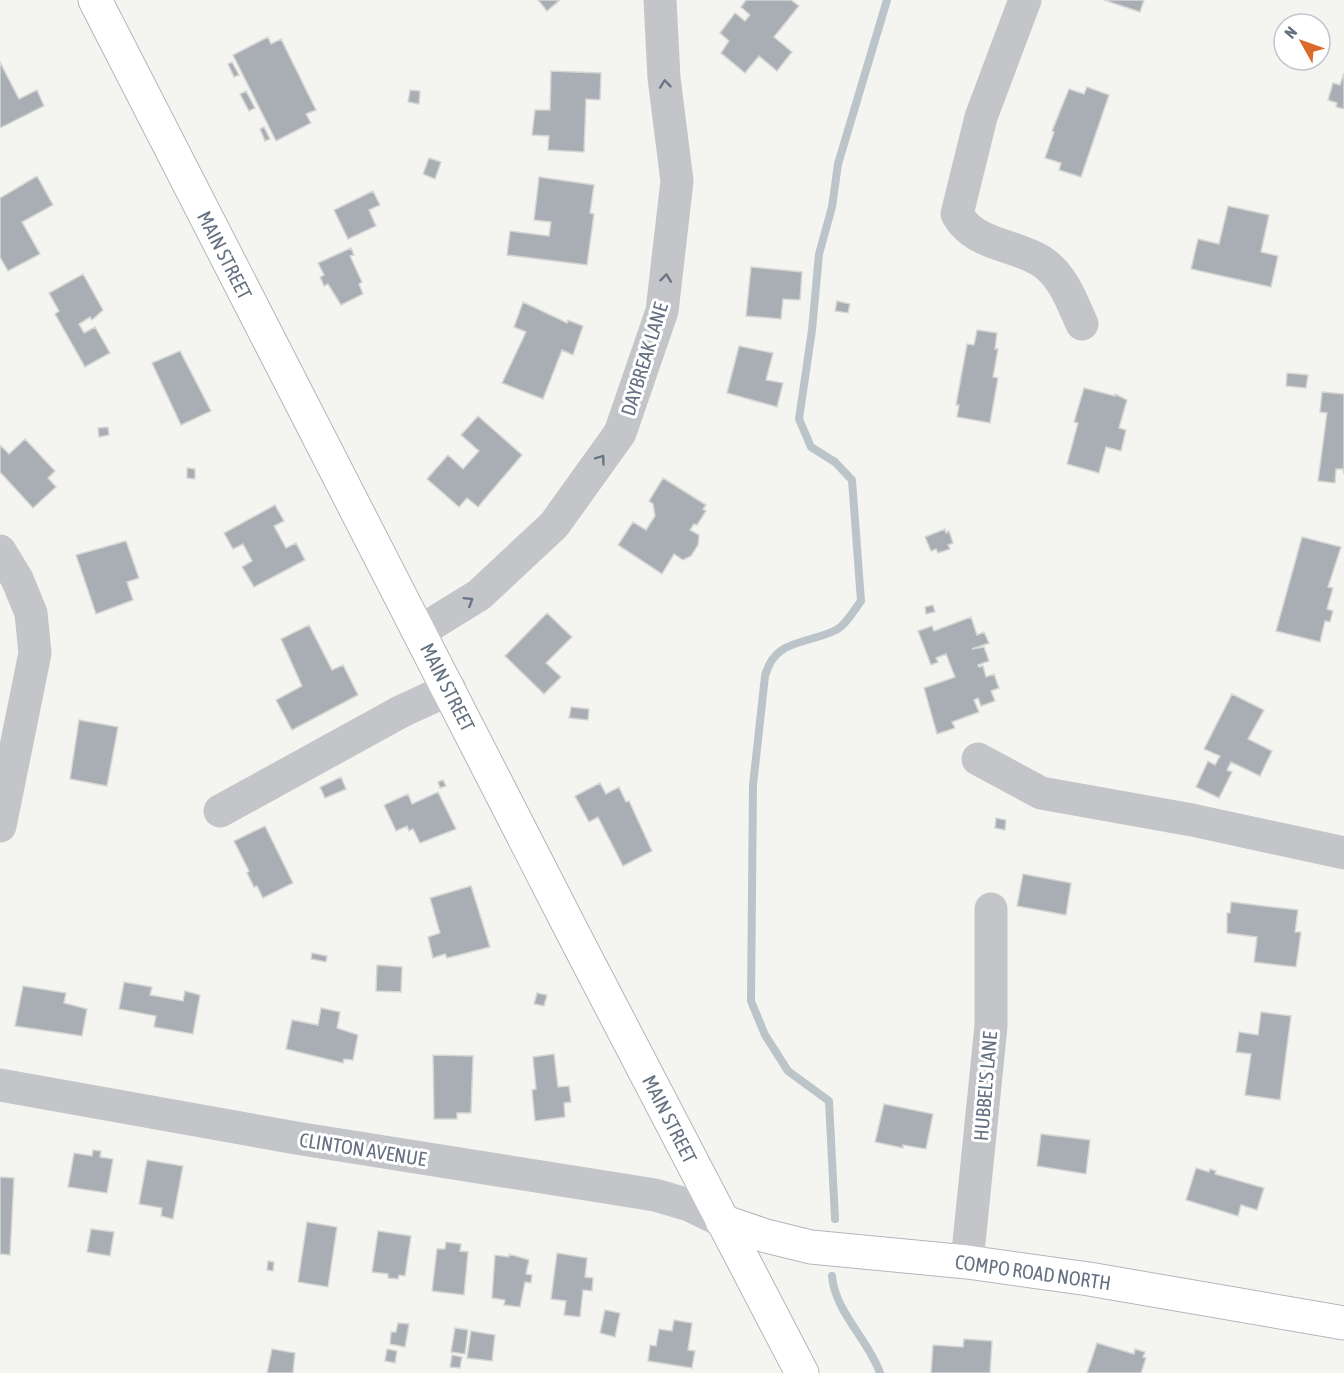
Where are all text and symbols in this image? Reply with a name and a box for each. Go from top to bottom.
north arrow [1272,12,1332,72]
text: N [1281,23,1300,42]
one-way arrow [659,79,672,89]
street label: MAIN STREET [193,207,257,303]
one-way arrow [659,273,672,282]
street label: DAYBREAK LANE [616,299,672,418]
one-way arrow [594,455,605,466]
one-way arrow [463,596,473,608]
street label: MAIN STREET [416,639,480,735]
street label: HUBBEL'S LANE [969,1030,1001,1142]
street label: MAIN STREET [638,1071,702,1167]
street label: CLINTON AVENUE [298,1128,429,1170]
street label: COMPO ROAD NORTH [954,1250,1112,1294]

